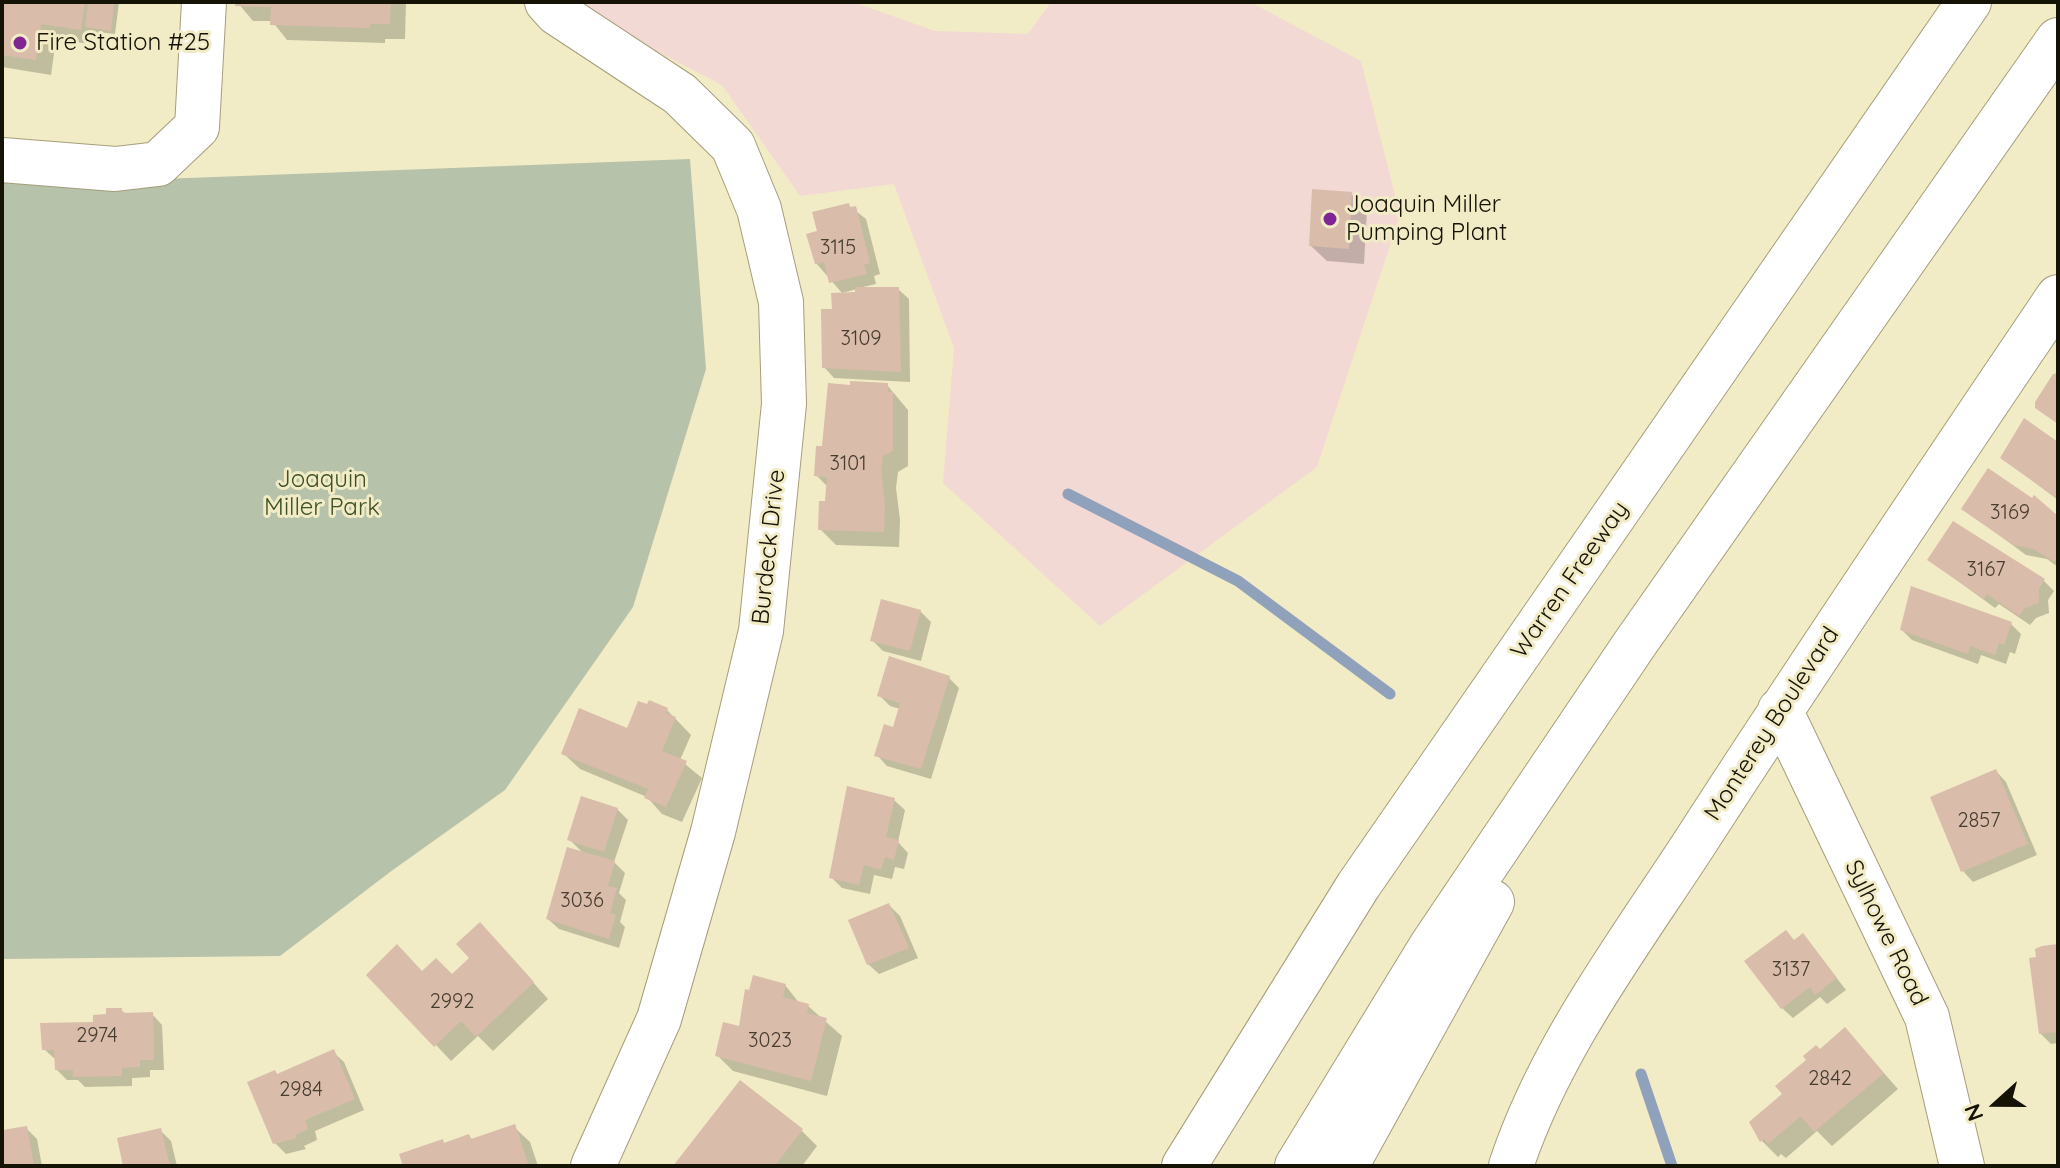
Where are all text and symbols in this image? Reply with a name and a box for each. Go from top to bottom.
place label: Fire Station #25 [36,29,210,57]
marker: Fire Station #25 [11,34,29,52]
place label: Joaquin Miller Pumping Plant [1346,191,1507,247]
marker: Joaquin Miller Pumping Plant [1321,210,1339,228]
house number: 3115 [820,236,856,260]
house number: 3109 [841,327,881,351]
house number: 3101 [829,452,867,476]
park label: Joaquin Miller Park [264,466,380,522]
street label: Burdeck Drive [747,468,791,626]
street label: Warren Freeway [1505,496,1635,664]
house number: 3169 [1990,501,2030,525]
house number: 3167 [1967,558,2005,582]
street label: Monterey Boulevard [1699,622,1845,826]
house number: 2857 [1957,809,2001,833]
street label: Sylhowe Road [1838,855,1934,1011]
house number: 3036 [560,889,604,913]
house number: 3137 [1772,958,1810,982]
house number: 2992 [430,990,474,1014]
house number: 2974 [76,1024,118,1048]
house number: 3023 [748,1029,792,1053]
north arrow [1956,1064,2036,1144]
house number: 2842 [1808,1067,1852,1091]
house number: 2984 [279,1078,323,1102]
text: N [1958,1100,1990,1125]

